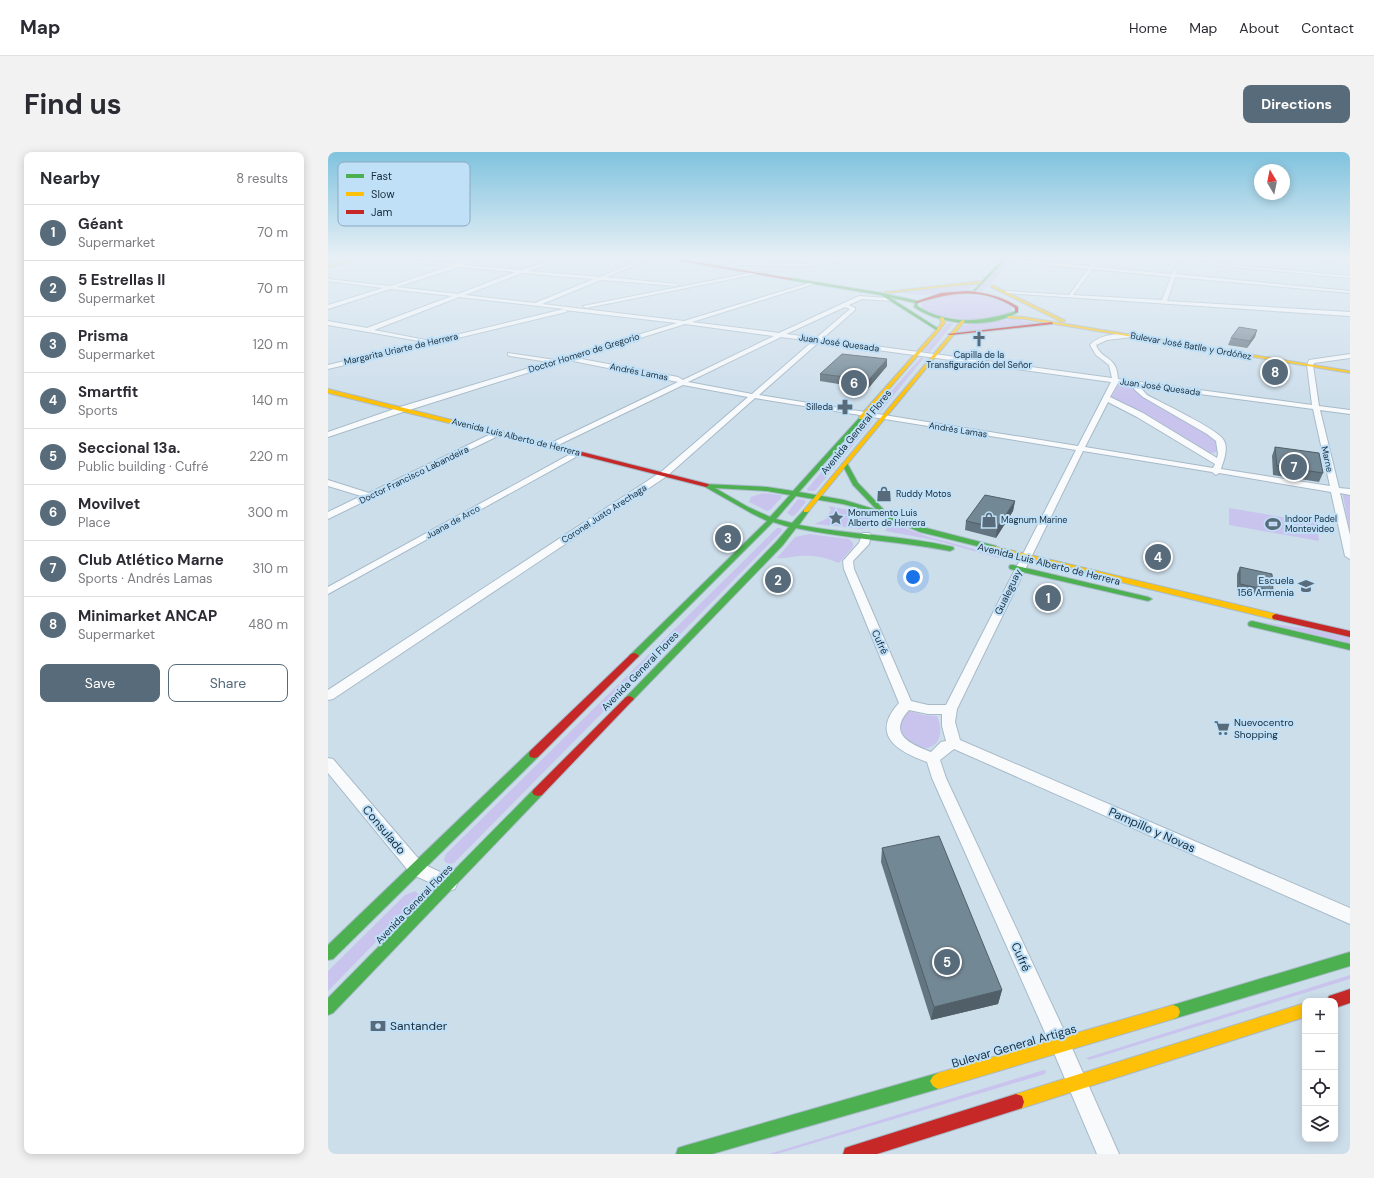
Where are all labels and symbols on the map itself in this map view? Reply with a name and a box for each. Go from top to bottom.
legend [338,162,470,226]
north arrow [1254,164,1290,200]
text: Fast [371,169,392,183]
text: Slow [371,187,395,201]
text: Jam [371,205,392,219]
street label: Bulevar José Batlle y Ordóñez [1130,329,1252,363]
street label: Margarita Uriarte de Herrera [343,330,459,368]
street label: Doctor Homero de Gregorio [527,330,641,376]
church icon: Capilla de la Transfiguración del Señor [970,330,988,348]
street label: Juan José Quesada [798,331,880,355]
place label: Capilla de la Transfiguración del Señor [926,349,1032,371]
pin: 8 [1262,357,1288,387]
street label: Andrés Lamas [609,360,670,384]
pin: 6 [841,368,867,398]
street label: Juan José Quesada [1119,375,1201,399]
street label: Avenida General Flores [818,387,894,477]
pharmacy icon: Silleda [836,398,854,416]
place label: Silleda [806,401,833,413]
street label: Avenida Luis Alberto de Herrera [451,415,581,459]
street label: Andrés Lamas [928,419,989,441]
street label: Doctor Francisco Labandeira [357,443,471,507]
street label: Marne [1318,445,1336,473]
pin: 7 [1281,452,1307,482]
street label: Coronel Justo Arechaga [559,482,649,546]
shop icon: Ruddy Motos [875,485,893,503]
place label: Ruddy Motos [896,488,952,500]
street label: Juana de Arco [424,502,482,542]
place label: Monumento Luis Alberto de Herrera [848,507,926,529]
place icon: Monumento Luis Alberto de Herrera [827,509,845,527]
shop icon: Magnum Marine [980,511,998,529]
place label: Indoor Padel Montevideo [1285,513,1337,535]
place label: Magnum Marine [1001,514,1067,526]
sports icon: Indoor Padel Montevideo [1264,515,1282,533]
pin: 3 [715,523,741,553]
street label: Avenida Luis Alberto de Herrera [976,540,1122,588]
pin: 4 [1145,542,1171,572]
pin: 2 [765,565,791,595]
your location [903,567,923,587]
street label: Gualeguay [991,567,1025,617]
place label: Escuela 156 Armenia [1237,574,1294,599]
school or university icon: Escuela 156 Armenia [1297,577,1315,595]
pin: 1 [1035,583,1061,613]
street label: Avenida General Flores [599,628,681,714]
street label: Cufré [869,628,891,657]
place label: Nuevocentro Shopping [1234,716,1294,741]
supermarket icon: Nuevocentro Shopping [1213,719,1231,737]
street label: Consulado [359,802,409,858]
street label: Pampillo y Novas [1106,804,1198,856]
street label: Avenida General Flores [373,861,455,947]
street label: Cufré [1007,940,1035,974]
pin: 5 [934,947,960,977]
bank icon: Santander [369,1017,387,1035]
place label: Santander [390,1018,448,1034]
street label: Bulevar General Artigas [950,1020,1078,1072]

